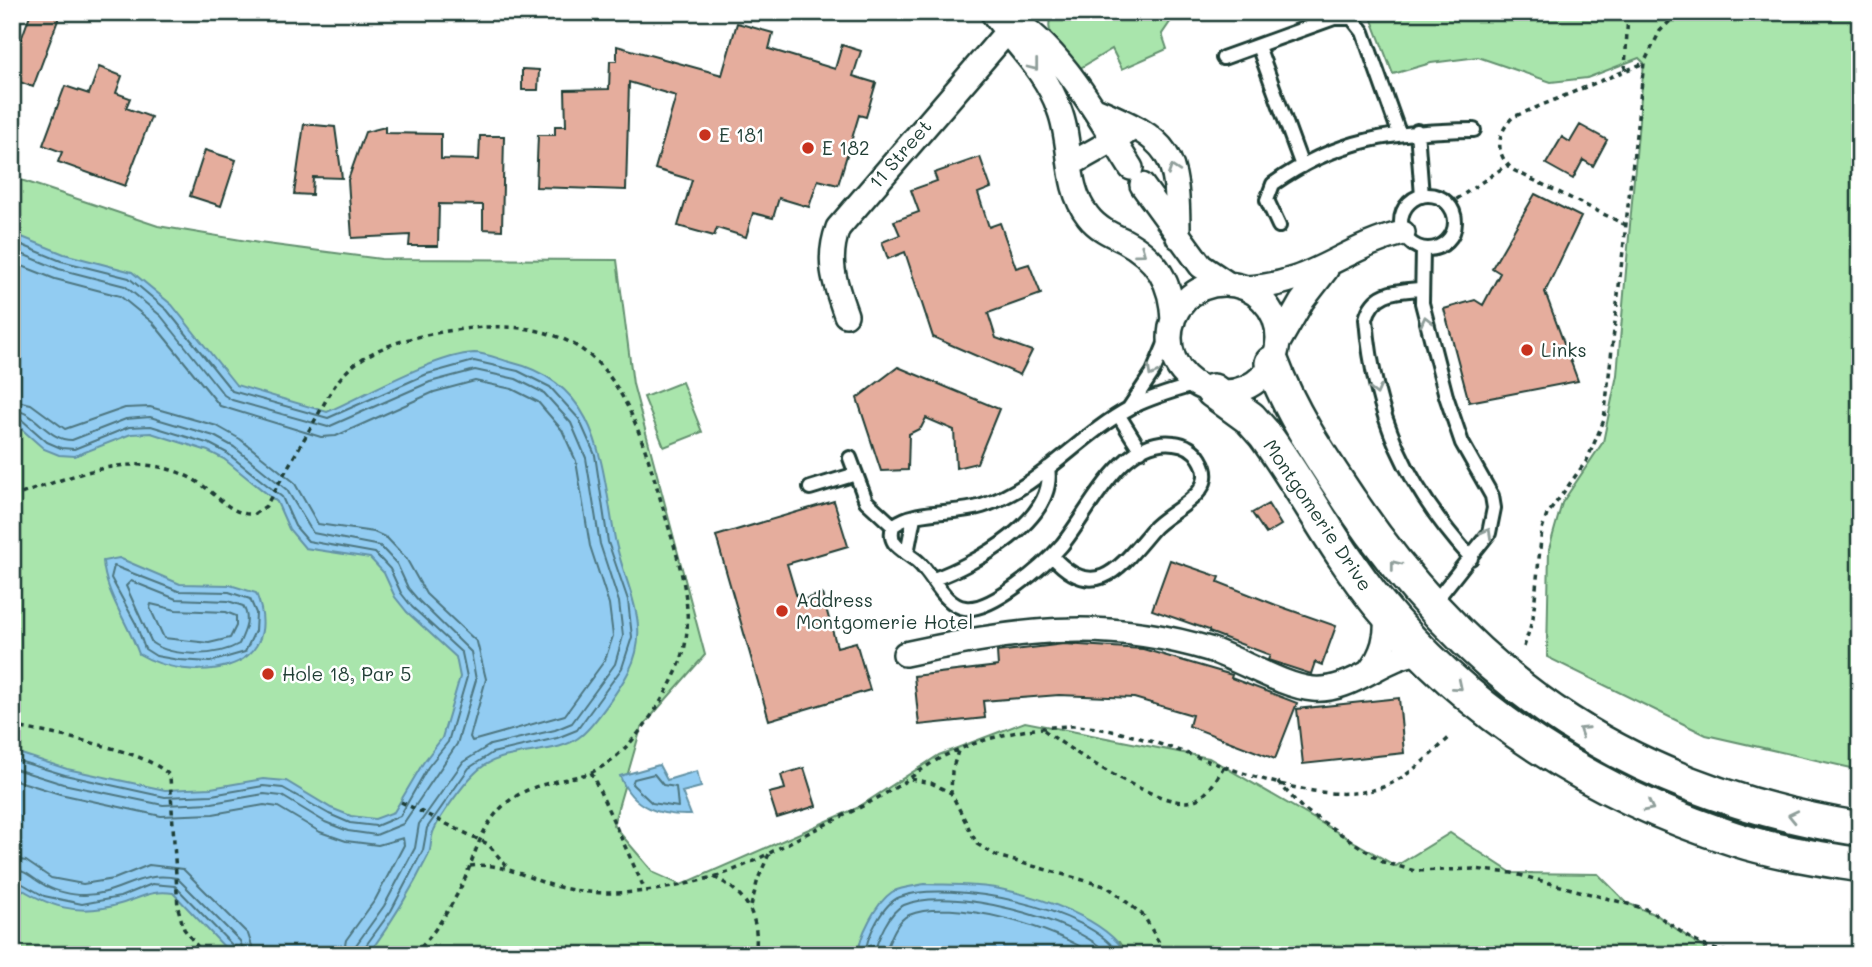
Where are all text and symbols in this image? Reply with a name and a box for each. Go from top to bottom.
one-way arrow [1026,58,1039,70]
street label: 11 Street [863,114,936,193]
place label: E 181 [719,122,764,147]
marker: E 181 [697,127,713,143]
place label: E 182 [822,135,870,160]
marker: E 182 [800,140,816,156]
one-way arrow [1167,164,1181,176]
one-way arrow [1133,244,1146,256]
one-way arrow [1420,315,1434,327]
place label: Links [1541,337,1587,362]
marker: Links [1519,342,1535,358]
one-way arrow [1147,365,1160,377]
one-way arrow [1368,384,1383,396]
street label: Montgomerie Drive [1258,434,1379,595]
one-way arrow [1479,528,1492,541]
one-way arrow [1391,561,1404,573]
place label: Address Montgomerie Hotel [796,587,973,634]
marker: Address Montgomerie Hotel [774,603,790,619]
place label: Hole 18, Par 5 [282,661,411,686]
marker: Hole 18, Par 5 [260,666,276,682]
one-way arrow [1450,678,1463,690]
one-way arrow [1578,726,1591,739]
one-way arrow [1642,799,1654,813]
one-way arrow [1787,810,1799,824]

